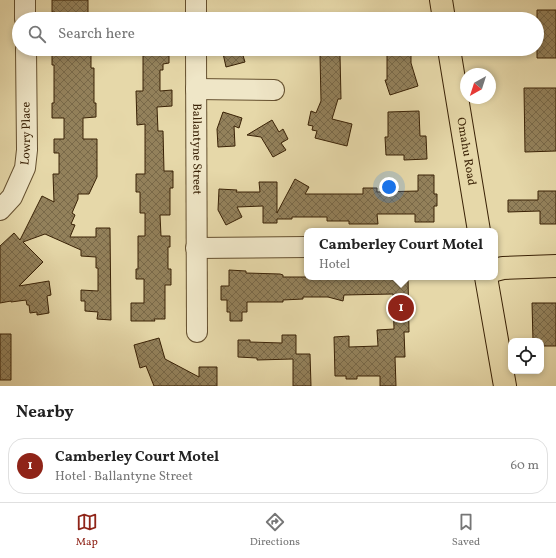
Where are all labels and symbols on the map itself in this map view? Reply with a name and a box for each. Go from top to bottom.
north arrow [460,68,496,104]
street label: Lowry Place [17,101,35,166]
street label: Ballantyne Street [188,103,205,195]
street label: Omahu Road [452,116,479,187]
your location [379,177,399,197]
pin: 1 [388,293,414,323]

